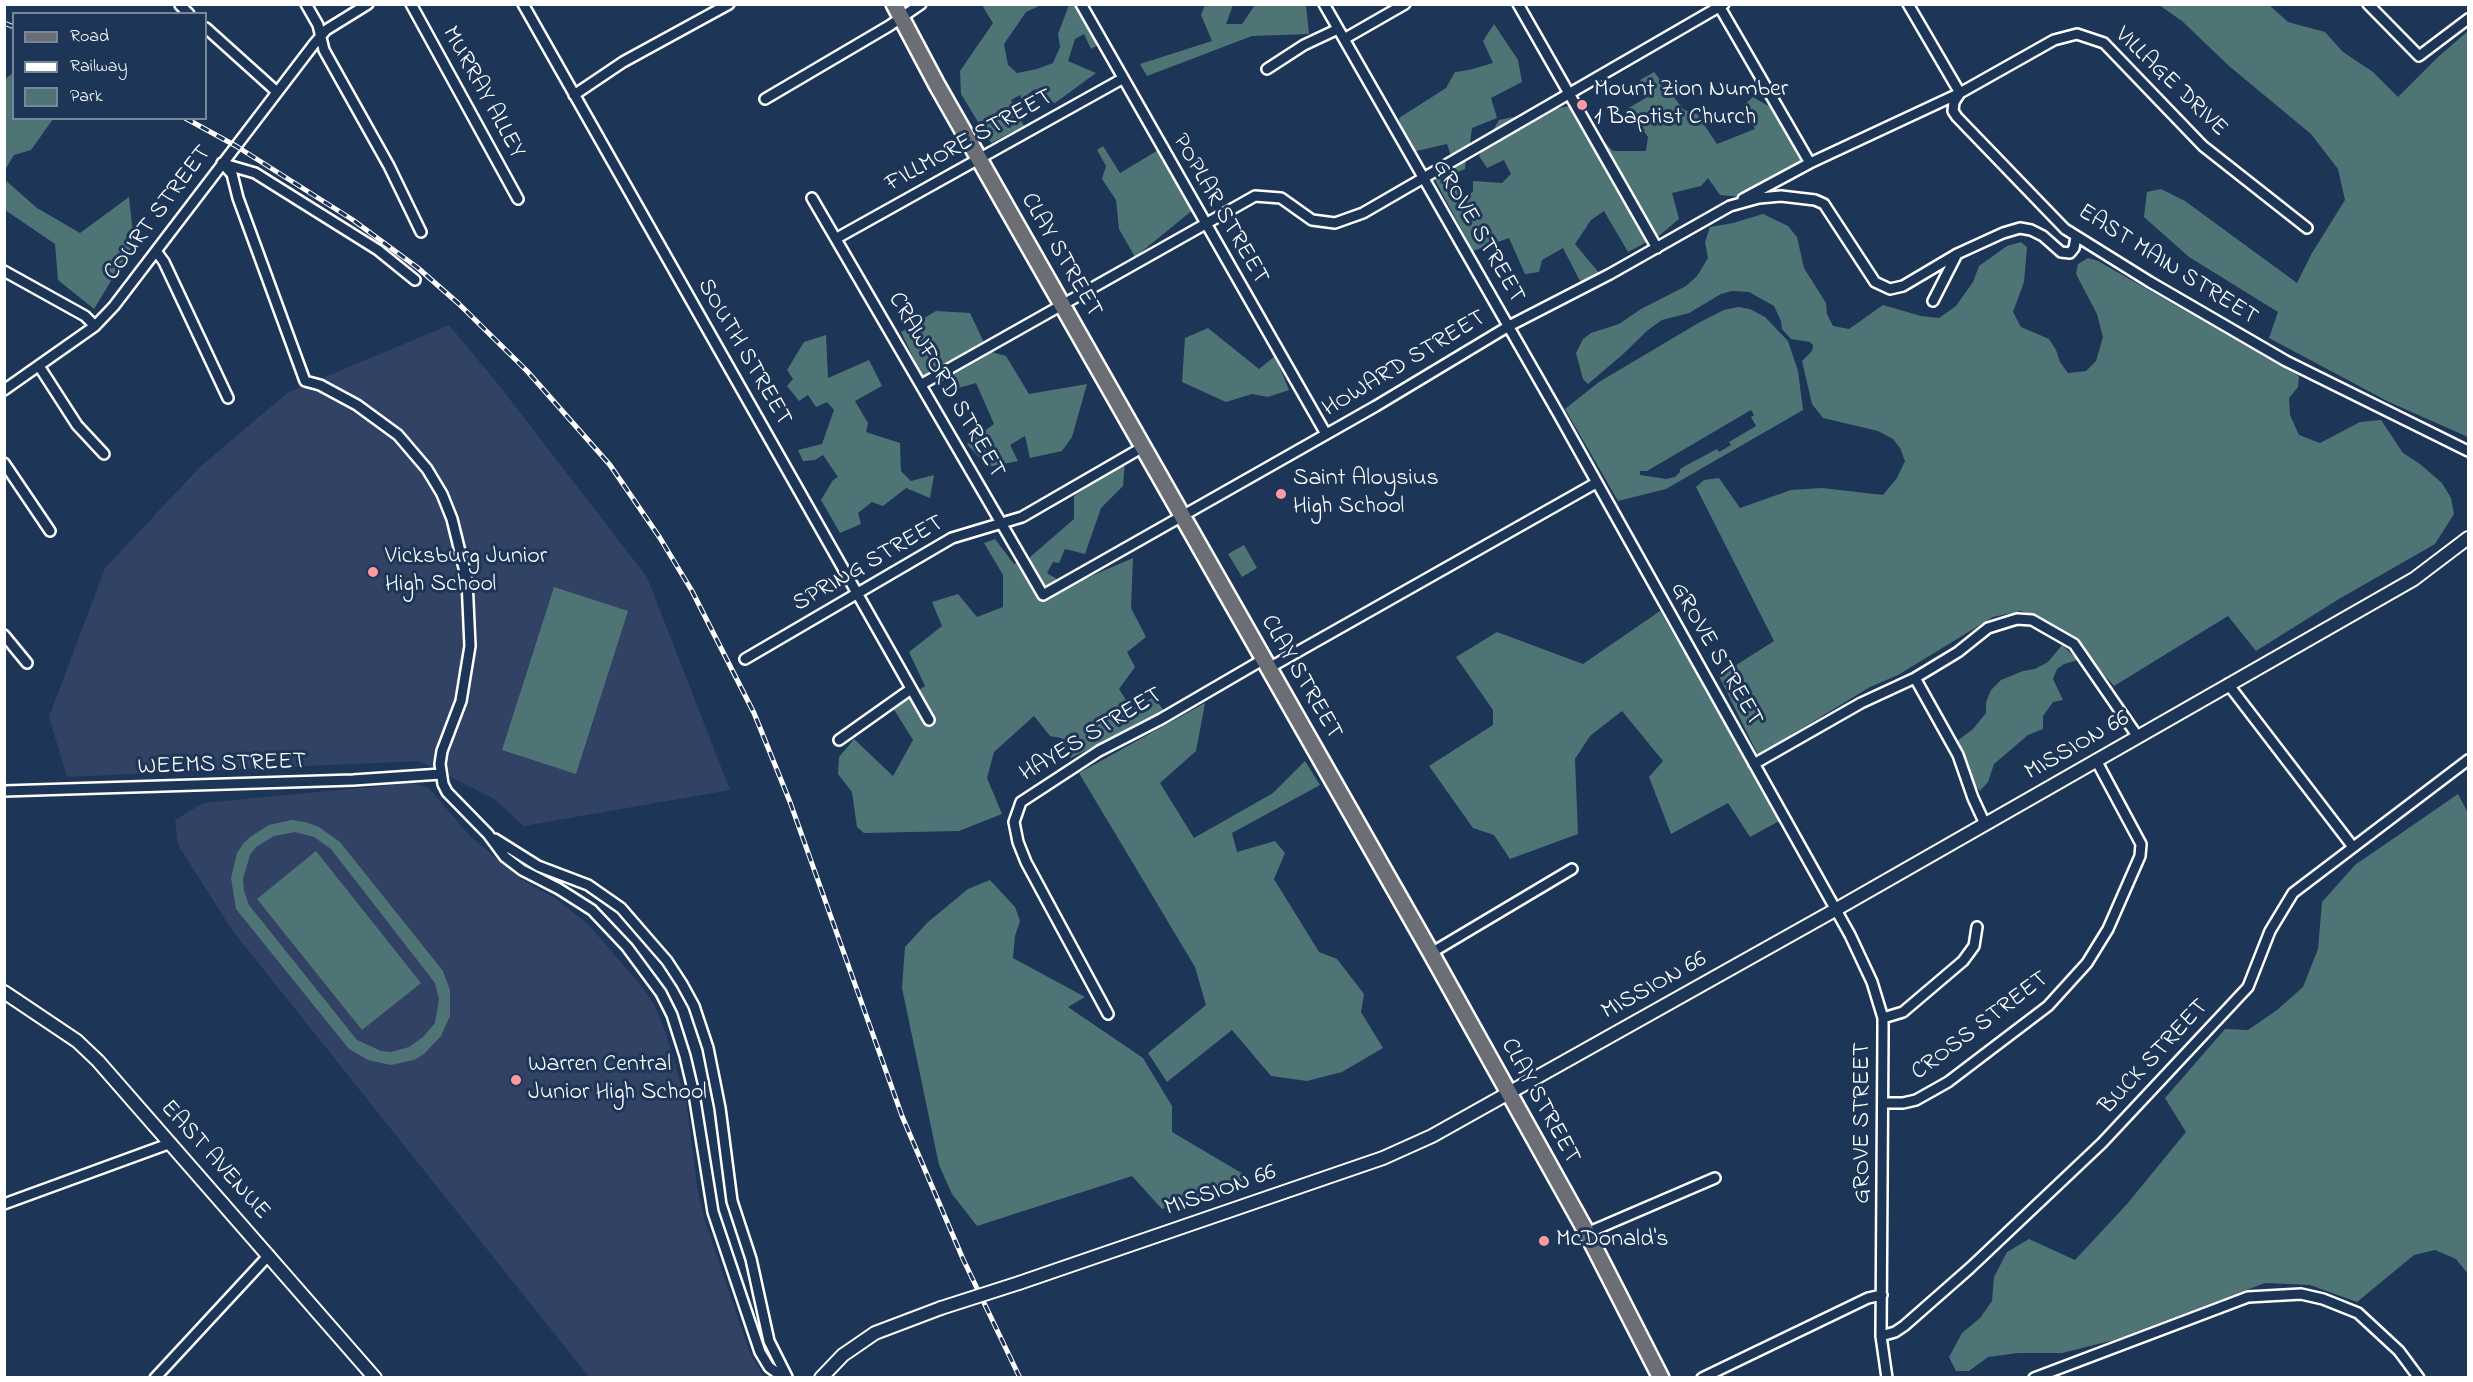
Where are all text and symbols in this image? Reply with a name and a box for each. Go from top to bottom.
legend [12,12,207,120]
street label: MURRAY ALLEY [434,22,530,164]
street label: VILLAGE DRIVE [2107,22,2233,144]
text: Road [70,24,109,50]
text: Railway [70,54,127,80]
place label: Mount Zion Number 1 Baptist Church [1594,77,1788,133]
text: Park [70,84,103,110]
street label: FILLMORE STREET [881,84,1059,200]
marker: Mount Zion Number 1 Baptist Church [1575,98,1589,112]
street label: POPLAR STREET [1164,130,1274,290]
street label: COURT STREET [99,141,219,287]
street label: GROVE STREET [1424,155,1530,309]
street label: CLAY STREET [1013,189,1107,323]
street label: EAST MAIN STREET [2072,199,2262,333]
street label: SOUTH STREET [689,274,797,432]
street label: CRAWFORD STREET [880,288,1010,484]
street label: HOWARD STREET [1318,305,1492,425]
place label: Saint Aloysius High School [1293,466,1439,522]
marker: Saint Aloysius High School [1274,487,1288,501]
street label: SPRING STREET [788,510,950,620]
place label: Vicksburg Junior High School [385,544,547,600]
marker: Vicksburg Junior High School [366,565,380,579]
street label: GROVE STREET [1662,578,1768,732]
street label: CLAY STREET [1253,611,1347,745]
street label: HAYES STREET [1016,682,1168,790]
street label: MISSION 66 [2021,706,2135,788]
street label: WEEMS STREET [137,749,307,783]
street label: MISSION 66 [1597,946,1713,1028]
street label: CROSS STREET [1907,966,2055,1088]
street label: BUCK STREET [2094,994,2216,1122]
street label: CLAY STREET [1493,1034,1585,1170]
street label: GROVE STREET [1850,1042,1878,1204]
place label: Warren Central Junior High School [528,1052,707,1108]
marker: Warren Central Junior High School [509,1073,523,1087]
street label: EAST AVENUE [153,1095,275,1227]
street label: MISSION 66 [1162,1160,1280,1224]
place label: McDonald's [1556,1227,1668,1255]
marker: McDonald's [1537,1234,1551,1248]

